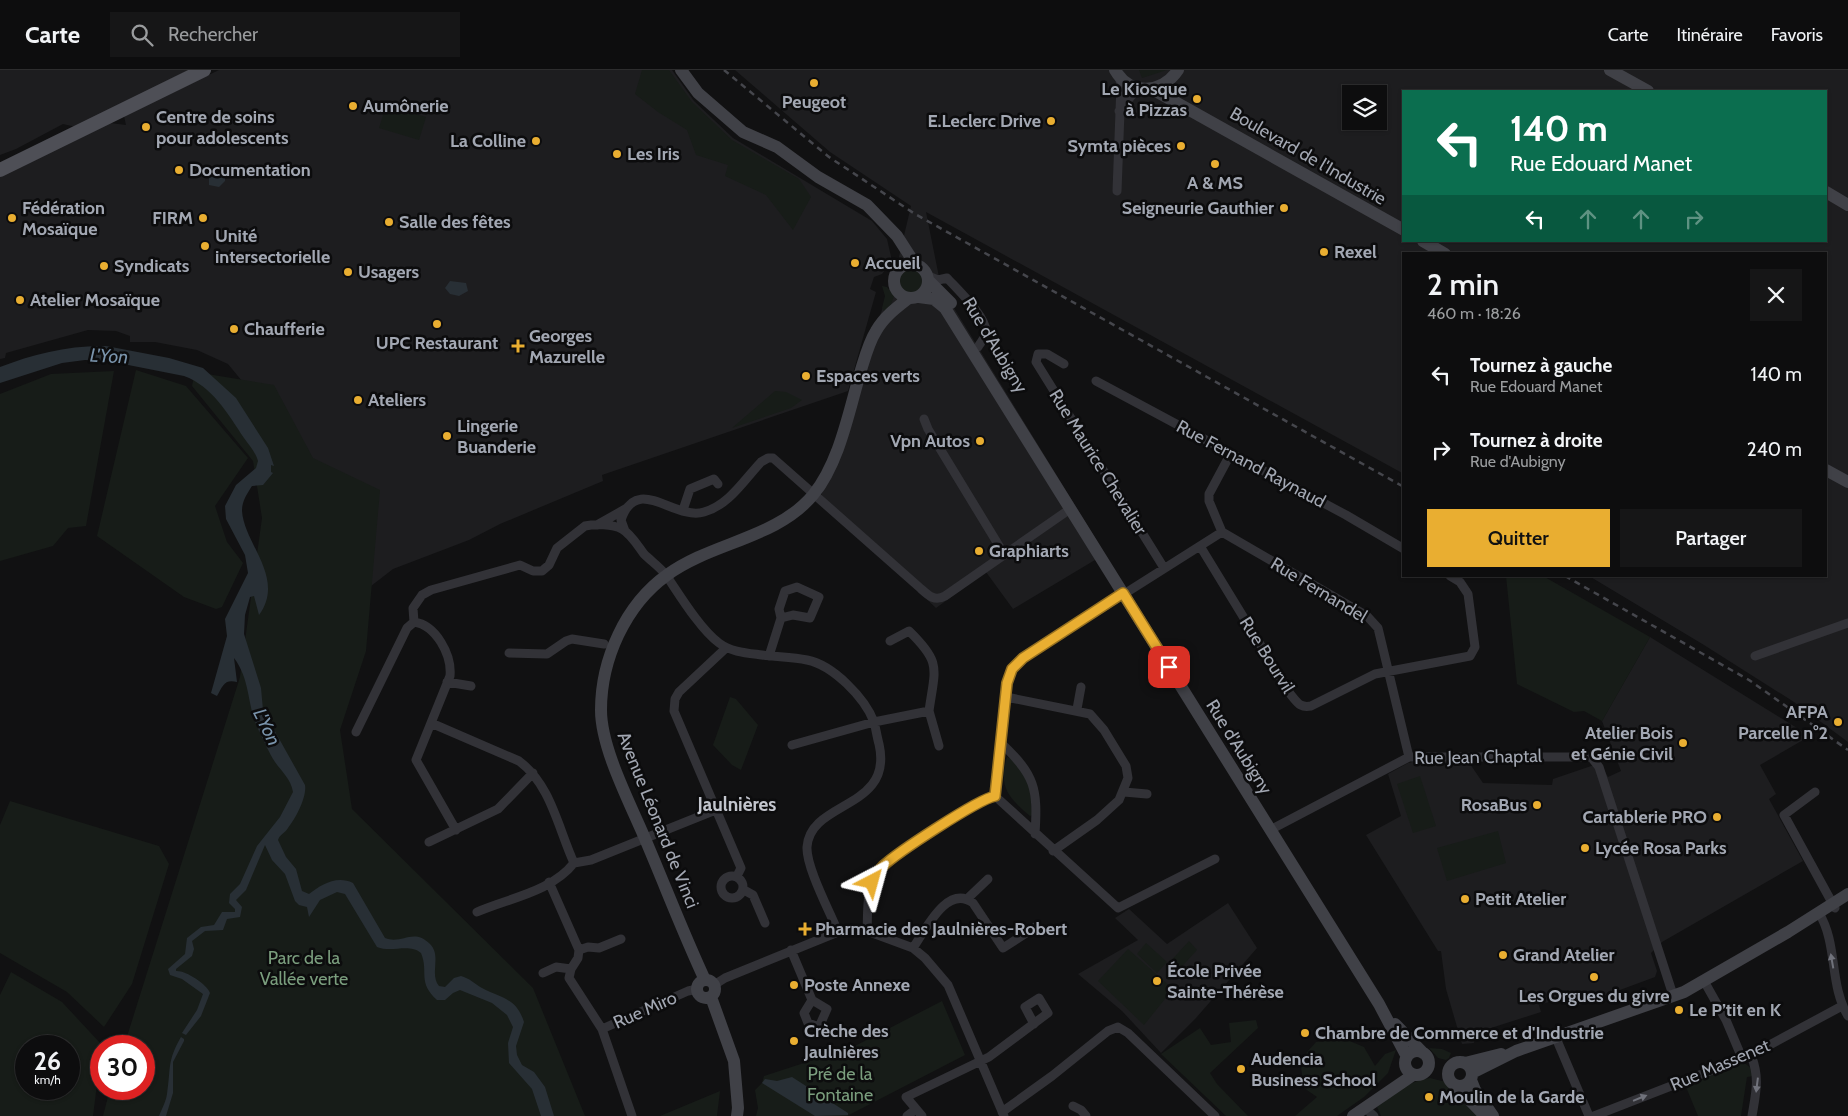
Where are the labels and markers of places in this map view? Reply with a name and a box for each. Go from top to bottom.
marker: Peugeot [808,77,820,89]
place label: Le Kiosque à Pizzas [1101,78,1187,121]
place label: Peugeot [782,91,846,113]
marker: Le Kiosque à Pizzas [1191,93,1203,105]
place label: Aumônerie [363,95,449,117]
marker: Aumônerie [347,100,359,112]
place label: Centre de soins pour adolescents [156,106,289,149]
place label: E.Leclerc Drive [927,110,1041,132]
marker: E.Leclerc Drive [1045,115,1057,127]
marker: Centre de soins pour adolescents [140,121,152,133]
place label: La Colline [450,130,526,152]
marker: La Colline [530,135,542,147]
place label: Symta pièces [1067,135,1171,157]
marker: Symta pièces [1175,140,1187,152]
place label: Les Iris [627,143,680,165]
marker: Les Iris [611,148,623,160]
marker: A & MS [1209,158,1221,170]
place label: Documentation [189,159,311,181]
marker: Documentation [173,164,185,176]
place label: A & MS [1187,172,1243,194]
place label: Fédération Mosaïque [22,197,105,240]
place label: Seigneurie Gauthier [1122,197,1274,219]
marker: Seigneurie Gauthier [1278,202,1290,214]
place label: FIRM [152,207,193,229]
place label: Salle des fêtes [399,211,511,233]
marker: Fédération Mosaïque [6,212,18,224]
marker: FIRM [197,212,209,224]
marker: Salle des fêtes [383,216,395,228]
place label: Unité intersectorielle [215,225,330,268]
marker: Unité intersectorielle [199,240,211,252]
place label: Rexel [1334,241,1377,263]
marker: Rexel [1318,246,1330,258]
place label: Accueil [865,252,921,274]
place label: Syndicats [114,255,190,277]
marker: Accueil [849,257,861,269]
marker: Syndicats [98,260,110,272]
place label: Usagers [358,261,419,283]
marker: Usagers [342,266,354,278]
place label: Atelier Mosaïque [30,289,160,311]
marker: Atelier Mosaïque [14,294,26,306]
place label: Chaufferie [244,318,325,340]
marker: UPC Restaurant [431,318,443,330]
marker: Chaufferie [228,323,240,335]
place label: Georges Mazurelle [529,325,605,368]
place label: UPC Restaurant [376,332,498,354]
marker: Georges Mazurelle [511,339,525,353]
place label: Espaces verts [816,365,920,387]
marker: Espaces verts [800,370,812,382]
place label: Ateliers [368,389,427,411]
marker: Ateliers [352,394,364,406]
place label: Lingerie Buanderie [457,415,536,458]
marker: Lingerie Buanderie [441,430,453,442]
place label: Vpn Autos [890,430,970,452]
marker: Vpn Autos [974,435,986,447]
place label: Graphiarts [989,540,1069,562]
marker: Graphiarts [973,545,985,557]
pin [1148,646,1190,688]
place label: AFPA Parcelle n°2 [1738,701,1829,744]
marker: AFPA Parcelle n°2 [1832,716,1844,728]
place label: Atelier Bois et Génie Civil [1571,722,1673,765]
marker: Atelier Bois et Génie Civil [1677,737,1689,749]
place label: RosaBus [1461,794,1527,816]
marker: RosaBus [1531,799,1543,811]
place label: Cartablerie PRO [1583,806,1707,828]
marker: Cartablerie PRO [1711,811,1723,823]
place label: Lycée Rosa Parks [1595,837,1727,859]
marker: Lycée Rosa Parks [1579,842,1591,854]
place label: Petit Atelier [1475,888,1566,910]
marker: Petit Atelier [1459,893,1471,905]
place label: Pharmacie des Jaulnières-Robert [815,918,1067,940]
marker: Pharmacie des Jaulnières-Robert [799,923,811,935]
place label: Grand Atelier [1513,944,1615,966]
marker: Grand Atelier [1497,949,1509,961]
place label: École Privée Sainte-Thérèse [1167,960,1284,1003]
marker: Les Orgues du givre [1588,971,1600,983]
place label: Poste Annexe [804,974,910,996]
marker: École Privée Sainte-Thérèse [1151,975,1163,987]
marker: Poste Annexe [788,979,800,991]
place label: Les Orgues du givre [1518,985,1670,1007]
place label: Le P’tit en K [1689,999,1782,1021]
marker: Le P’tit en K [1673,1004,1685,1016]
place label: Crèche des Jaulnières [803,1020,889,1063]
place label: Chambre de Commerce et d'Industrie [1315,1022,1604,1044]
marker: Chambre de Commerce et d'Industrie [1299,1027,1311,1039]
marker: Crèche des Jaulnières [788,1035,800,1047]
place label: Audencia Business School [1251,1048,1377,1091]
marker: Audencia Business School [1235,1063,1247,1075]
place label: Moulin de la Garde [1439,1086,1585,1108]
marker: Moulin de la Garde [1423,1091,1435,1103]

